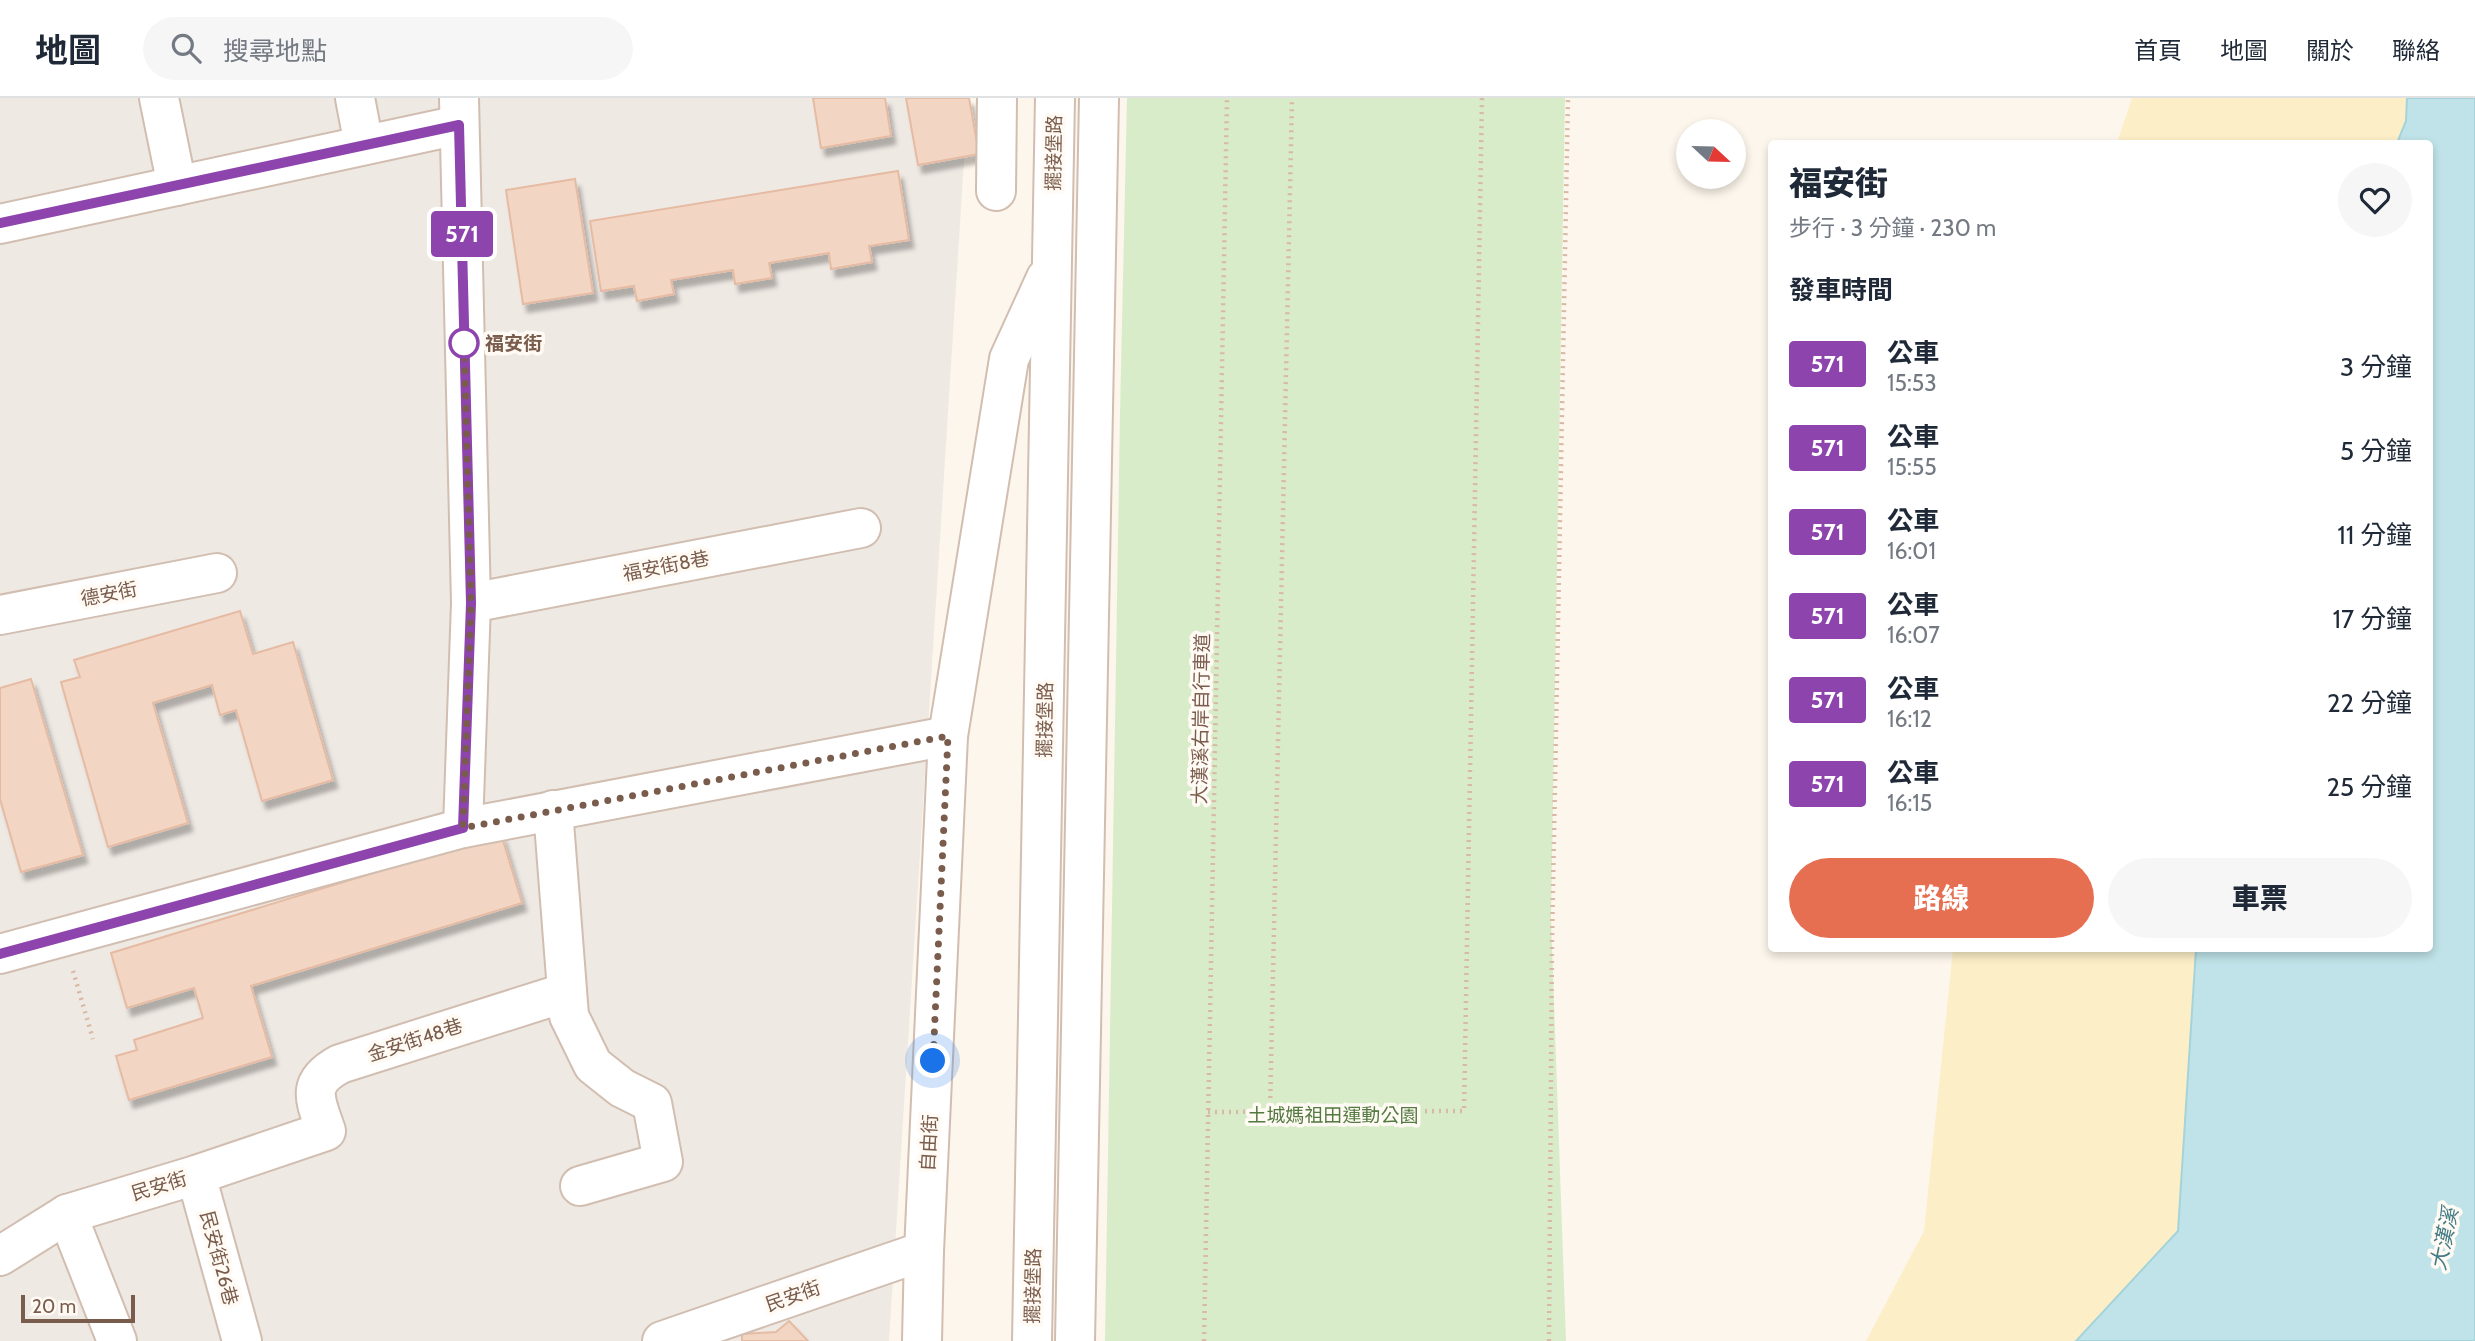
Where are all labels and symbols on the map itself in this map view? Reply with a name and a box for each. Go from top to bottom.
street label: 擺接堡路 [1042,115,1066,191]
north arrow [1676,119,1746,189]
line badge: 571 [422,211,502,257]
marker: 福安街 [449,328,479,358]
place label: 福安街 [485,332,542,355]
street label: 福安街8巷 [621,546,711,586]
street label: 德安街 [79,577,139,611]
street label: 大漢溪右岸自行車道 [1188,633,1214,805]
street label: 擺接堡路 [1033,682,1057,758]
street label: 金安街48巷 [365,1014,465,1066]
your location [915,1043,950,1078]
park label: 土城媽祖田運動公園 [1247,1104,1419,1127]
street label: 自由街 [916,1114,942,1172]
street label: 民安街 [128,1167,190,1205]
water label: 大漢溪 [2425,1203,2463,1272]
street label: 民安街26巷 [195,1208,243,1308]
street label: 擺接堡路 [1021,1248,1045,1324]
street label: 民安街 [762,1276,824,1316]
scale bar [21,1292,135,1324]

